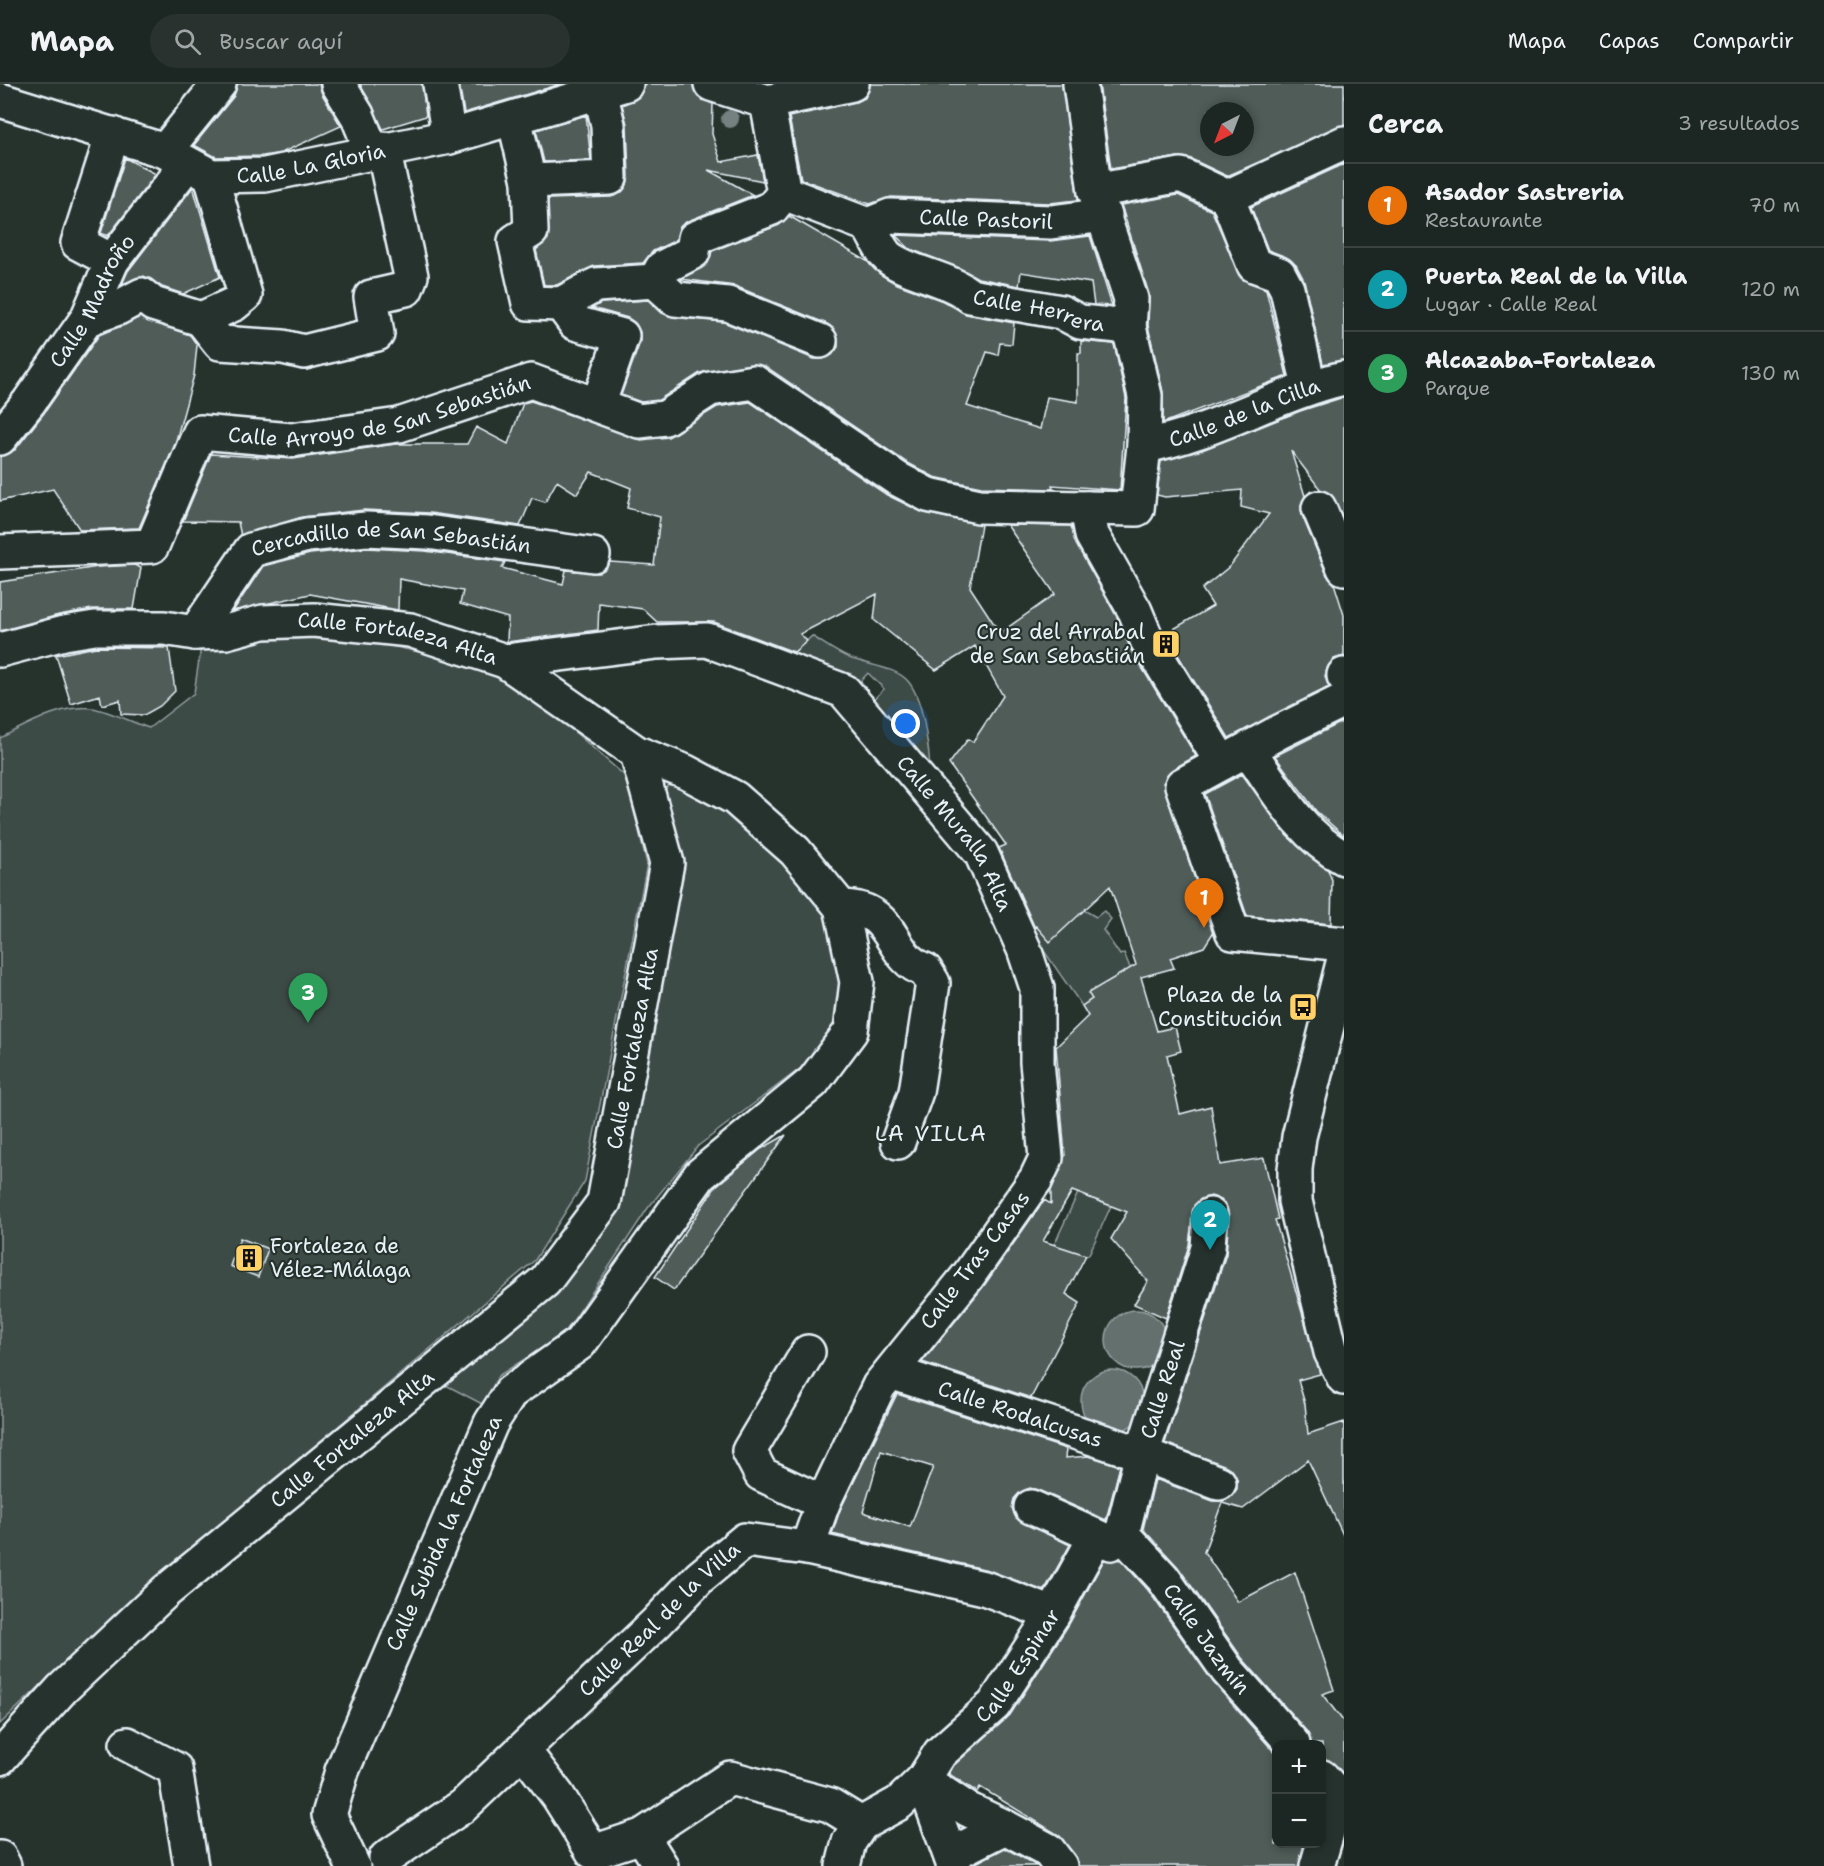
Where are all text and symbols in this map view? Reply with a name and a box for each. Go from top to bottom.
search box [150,14,570,68]
text: Mapa [30,22,114,60]
icon: search [171,25,204,58]
text: Buscar aquí [219,27,342,56]
text: Mapa [1508,27,1566,55]
text: Capas [1599,27,1660,55]
text: Compartir [1693,27,1794,55]
north arrow [1200,102,1254,156]
text: Cerca [1368,106,1443,141]
text: 3 resultados [1678,110,1800,136]
street label: Calle La Gloria [236,137,388,190]
text: Asador Sastreria [1425,178,1624,207]
text: 1 [1383,192,1392,218]
text: 70 m [1748,192,1800,218]
street label: Calle Pastoril [919,203,1054,236]
text: Restaurante [1425,207,1543,233]
street label: Calle Madroño [43,228,142,373]
text: Puerta Real de la Villa [1425,262,1687,291]
text: 2 [1381,276,1395,302]
text: 120 m [1741,276,1800,302]
street label: Calle Herrera [971,283,1106,338]
text: Lugar · Calle Real [1425,291,1597,317]
text: Alcazaba-Fortaleza [1425,346,1655,375]
text: 3 [1381,360,1395,386]
text: 130 m [1741,360,1800,386]
street label: Calle Arroyo de San Sebastián [227,368,534,455]
street label: Calle de la Cilla [1166,371,1324,454]
text: Parque [1425,375,1490,401]
street label: Cercadillo de San Sebastián [248,515,533,563]
street label: Calle Fortaleza Alta [297,606,501,672]
place label: Cruz del Arrabal de San Sebastián [970,618,1146,670]
building icon: Cruz del Arrabal de San Sebastián [1150,628,1182,660]
your location [891,709,920,738]
street label: Calle Muralla Alta [890,749,1019,916]
pin: 1 [1184,878,1224,928]
street label: Calle Fortaleza Alta [600,945,665,1152]
pin: 3 [288,974,328,1023]
place label: Plaza de la Constitución [1158,981,1282,1033]
bus stop icon: Plaza de la Constitución [1287,991,1319,1023]
district label: LA VILLA [875,1119,987,1148]
street label: Calle Tras Casas [914,1185,1036,1335]
pin: 2 [1190,1200,1230,1250]
place label: Fortaleza de Vélez-Málaga [270,1232,411,1284]
building icon: Fortaleza de Vélez-Málaga [233,1242,265,1274]
street label: Calle Real [1134,1336,1192,1443]
street label: Calle Fortaleza Alta [264,1363,440,1514]
street label: Calle Rodalcusas [934,1374,1106,1454]
street label: Calle Subida la Fortaleza [379,1411,509,1655]
street label: Calle Real de la Villa [573,1536,746,1703]
street label: Calle Jazmín [1157,1578,1256,1701]
street label: Calle Espinar [969,1603,1067,1729]
map controls [1272,1740,1326,1848]
button: + [1272,1740,1326,1794]
button: − [1272,1794,1326,1848]

